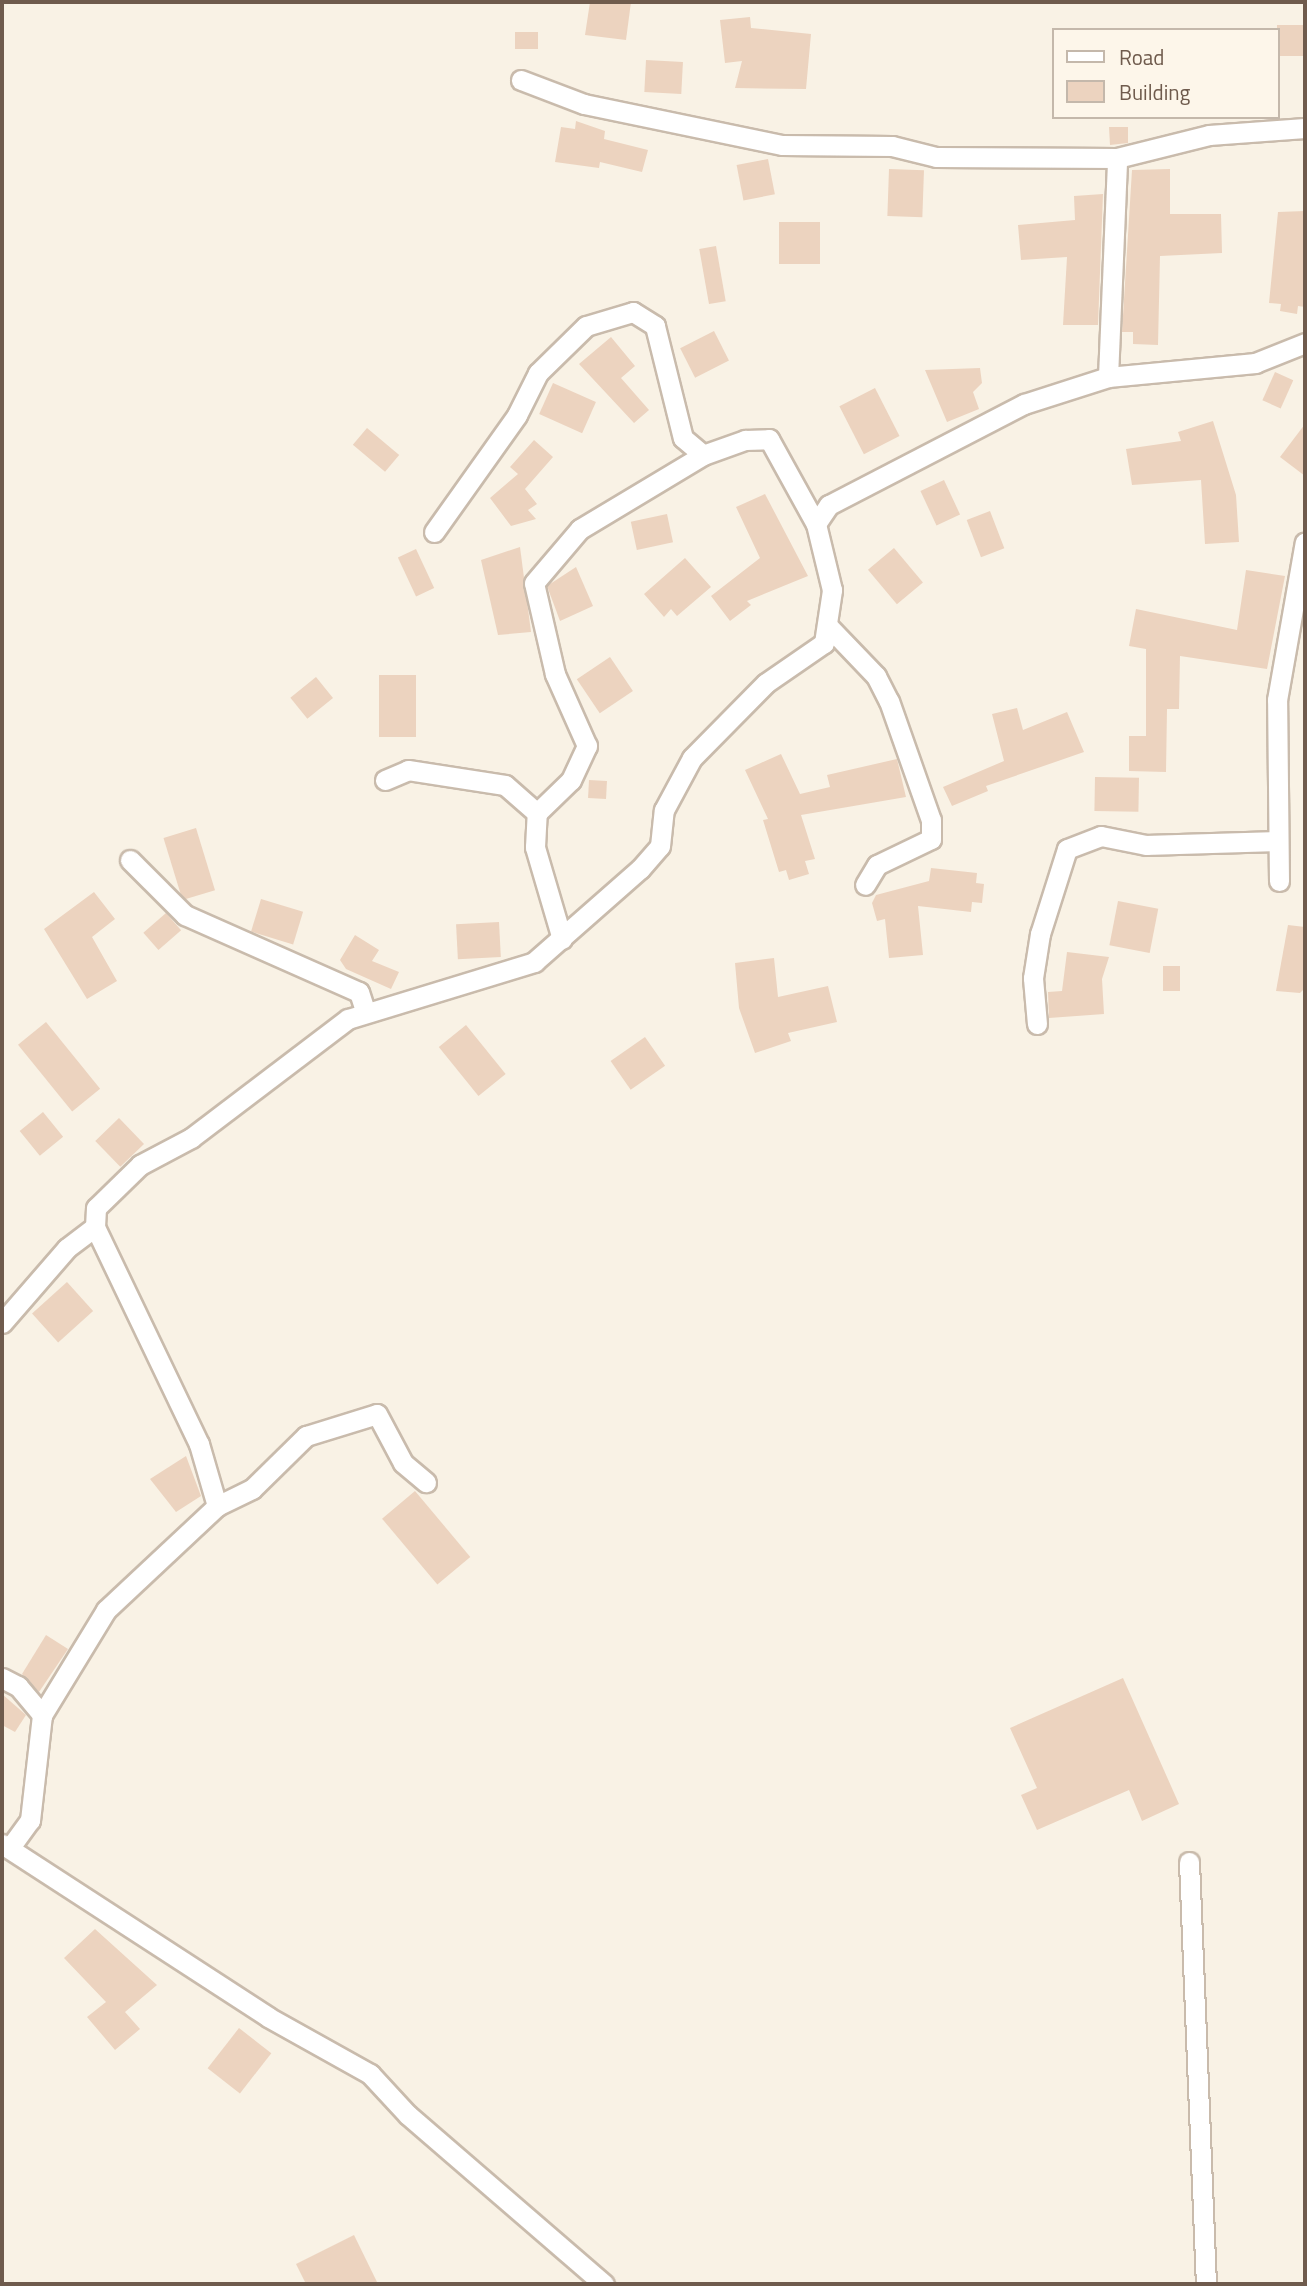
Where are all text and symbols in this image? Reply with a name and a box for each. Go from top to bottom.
legend [1052,28,1279,119]
text: Road [1119,41,1164,73]
text: Building [1119,76,1190,108]

